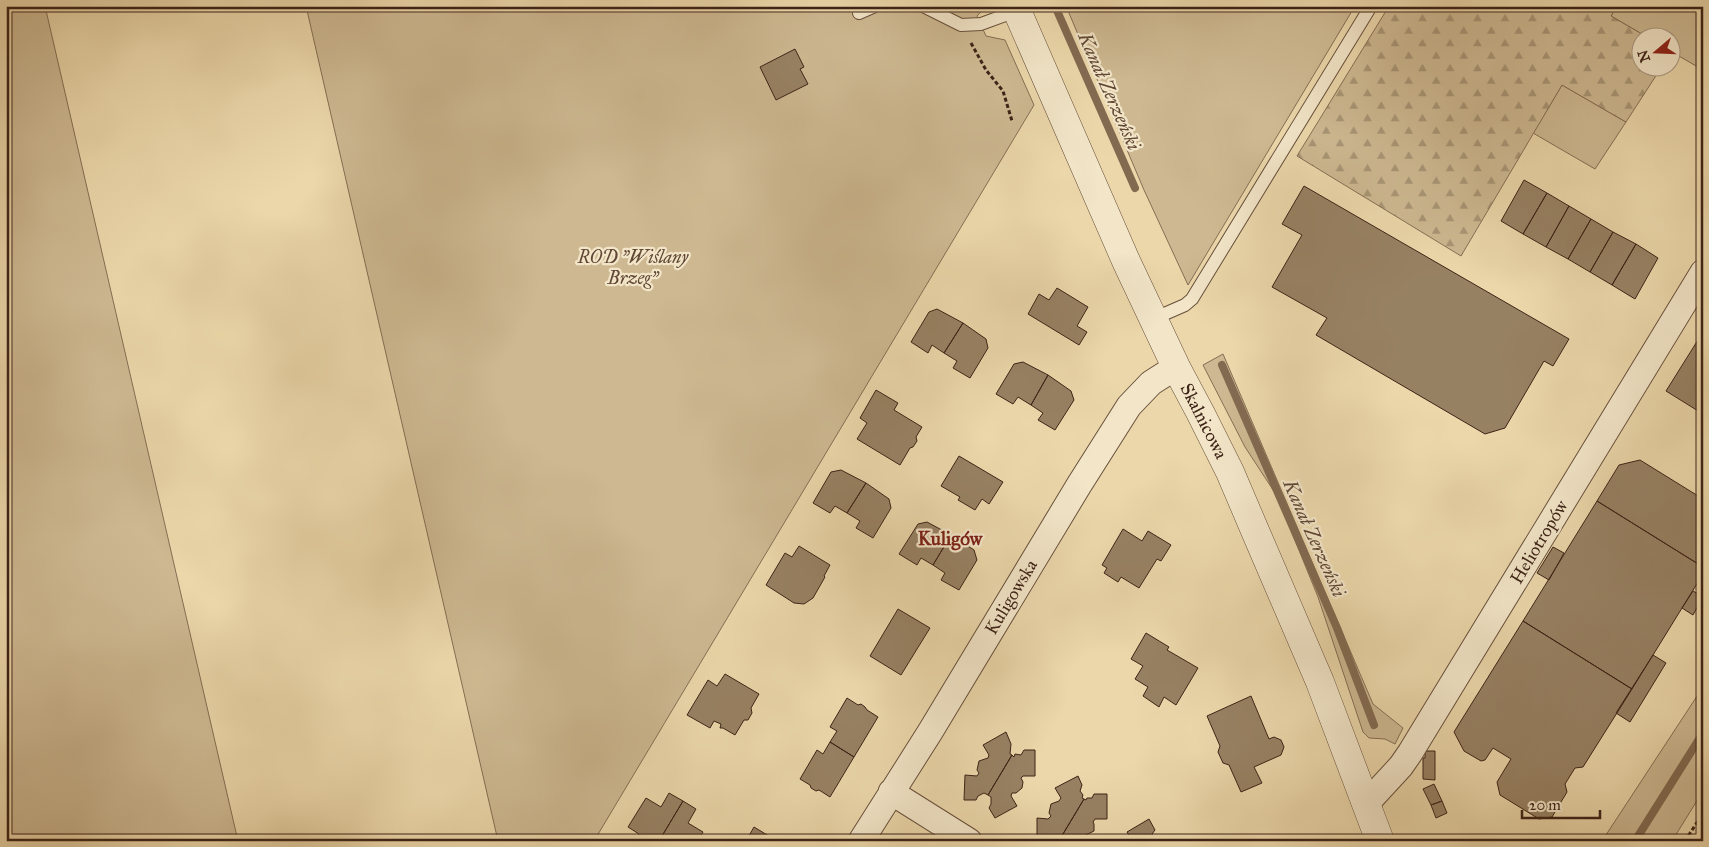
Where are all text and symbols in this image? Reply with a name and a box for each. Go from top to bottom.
water label: Kanał Zerzeński [1073,28,1146,154]
north arrow [1632,28,1682,78]
text: N [1634,48,1654,64]
park label: ROD "Wiślany Brzeg" [577,246,689,289]
street label: Skalnicowa [1176,380,1233,463]
water label: Kanał Zerzeński [1278,475,1351,601]
street label: Heliotropów [1505,496,1573,588]
district label: Kuligów [918,527,984,551]
street label: Kuligowska [980,555,1043,639]
scale bar [1522,787,1599,819]
text: 20 m [1529,796,1561,814]

